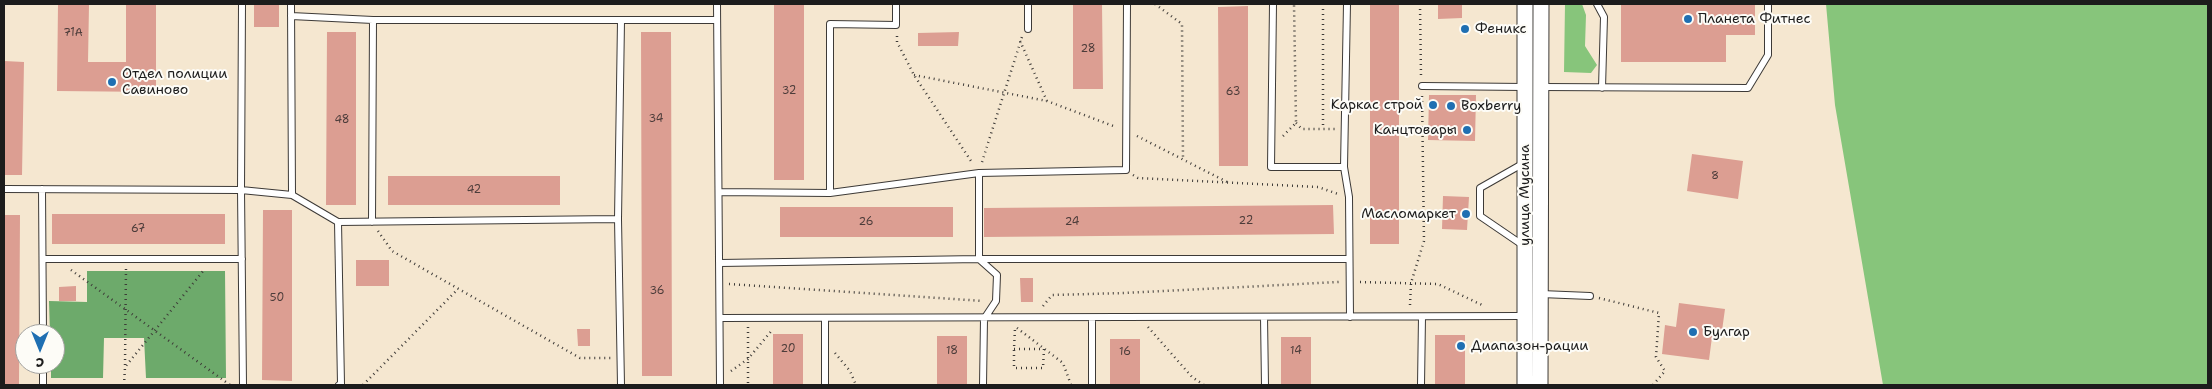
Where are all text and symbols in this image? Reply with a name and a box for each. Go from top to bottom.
place label: Планета Фитнес [1698,11,1811,27]
marker: Планета Фитнес [1682,13,1694,25]
place label: Феникс [1475,21,1527,37]
marker: Феникс [1459,23,1471,35]
house number: 71А [63,26,83,40]
house number: 28 [1080,42,1096,56]
place label: Отдел полиции Савиново [122,66,227,98]
marker: Отдел полиции Савиново [106,76,118,88]
house number: 32 [782,84,796,98]
house number: 63 [1226,85,1240,99]
place label: Каркас строй [1331,97,1423,113]
place label: Boxberry [1461,98,1521,114]
marker: Каркас строй [1427,99,1439,111]
marker: Boxberry [1445,100,1457,112]
house number: 34 [649,112,663,126]
house number: 48 [334,113,350,127]
place label: Канцтовары [1374,122,1457,138]
marker: Канцтовары [1461,124,1473,136]
street label: улица Мусина [1517,144,1533,246]
house number: 8 [1711,169,1719,183]
house number: 42 [467,183,481,197]
place label: Масломаркет [1361,206,1456,222]
marker: Масломаркет [1460,208,1472,220]
house number: 22 [1239,214,1253,228]
house number: 26 [859,215,873,229]
house number: 24 [1065,215,1079,229]
house number: 67 [131,222,145,236]
house number: 36 [649,284,665,298]
house number: 50 [270,291,284,305]
north arrow [15,324,65,374]
place label: Булгар [1703,324,1750,340]
marker: Булгар [1687,326,1699,338]
place label: Диапазон-рации [1471,338,1589,354]
marker: Диапазон-рации [1455,340,1467,352]
house number: 20 [780,342,796,356]
house number: 18 [946,344,958,358]
house number: 14 [1290,344,1302,358]
house number: 16 [1119,345,1131,359]
text: С [36,354,44,372]

